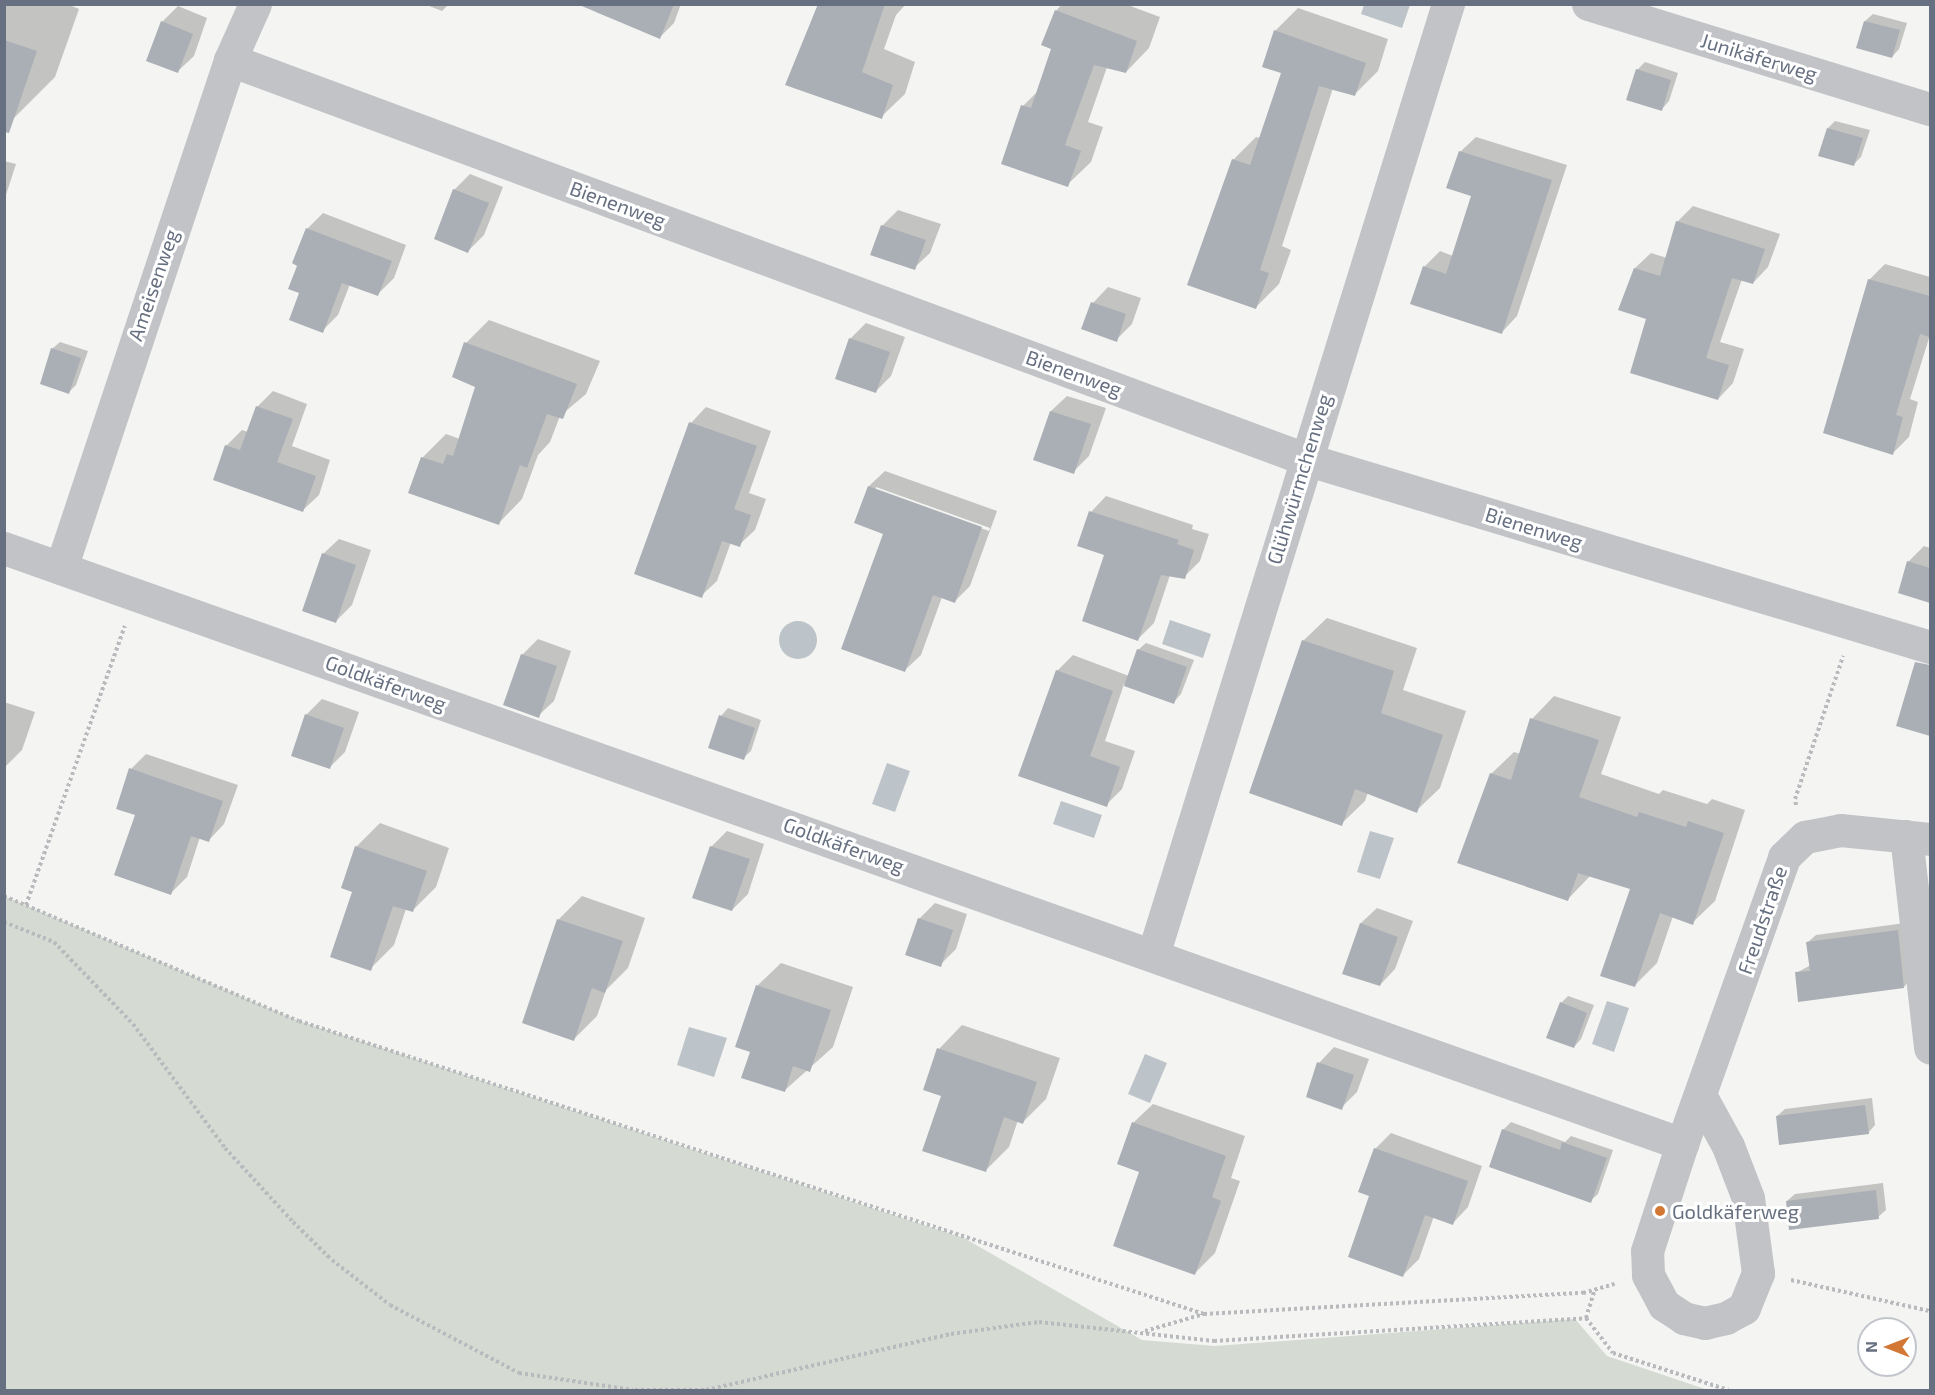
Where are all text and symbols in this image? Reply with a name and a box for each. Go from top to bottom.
street label: Junikäferweg [1698,28,1820,86]
street label: Bienenweg [567,176,669,232]
street label: Ameisenweg [123,226,183,344]
street label: Bienenweg [1023,345,1125,401]
street label: Glühwürmchenweg [1262,391,1336,567]
street label: Bienenweg [1482,502,1586,554]
street label: Goldkäferweg [322,650,450,716]
street label: Goldkäferweg [780,812,908,878]
street label: Freudstraße [1732,863,1792,977]
place label: Goldkäferweg [1672,1199,1799,1223]
marker: Goldkäferweg [1653,1204,1667,1218]
north arrow [1857,1317,1917,1377]
text: N [1861,1341,1880,1353]

